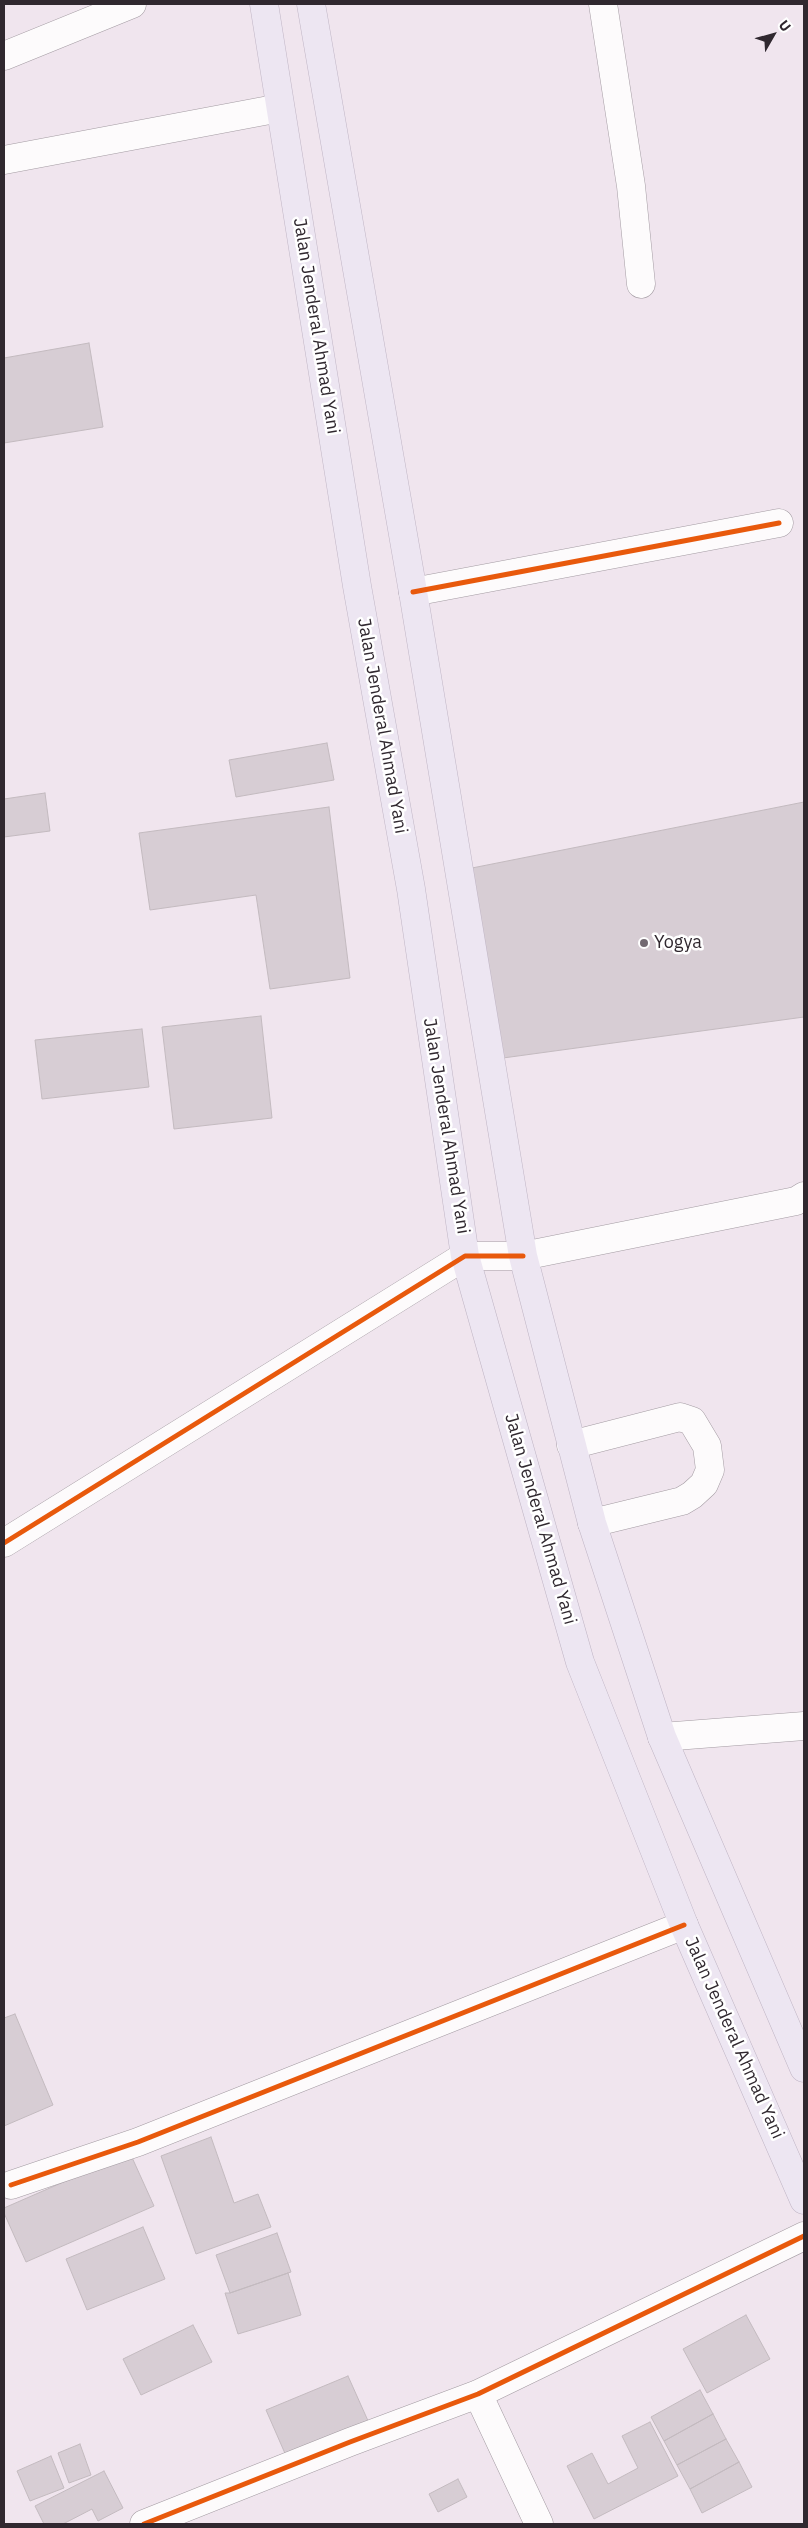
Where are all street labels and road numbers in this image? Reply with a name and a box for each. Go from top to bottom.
street label: Jalan Jenderal Ahmad Yani [288,216,344,436]
street label: Jalan Jenderal Ahmad Yani [352,617,412,835]
street label: Jalan Jenderal Ahmad Yani [418,1016,474,1236]
street label: Jalan Jenderal Ahmad Yani [499,1411,581,1627]
street label: Jalan Jenderal Ahmad Yani [680,1934,788,2142]

